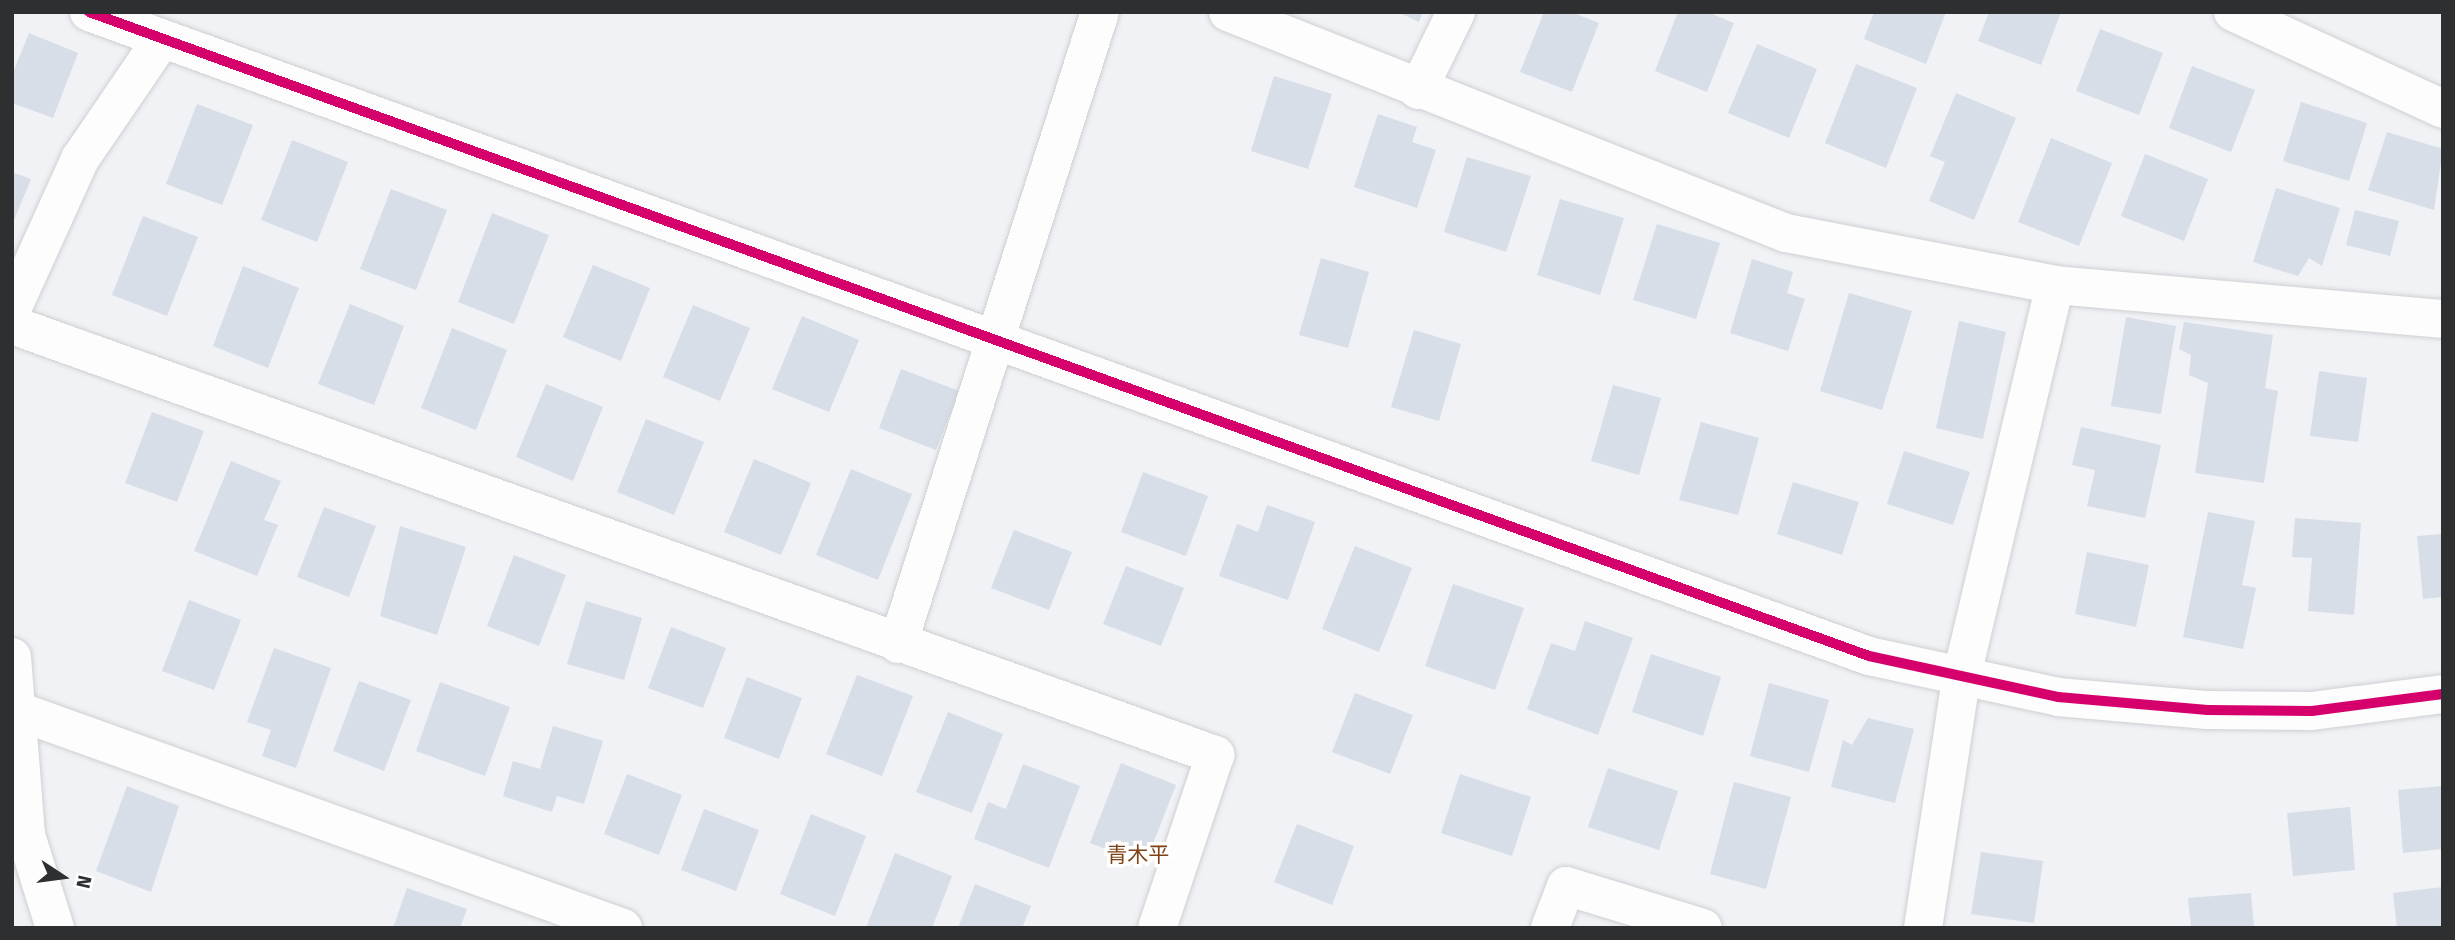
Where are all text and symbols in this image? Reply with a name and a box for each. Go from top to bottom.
north arrow [28,842,98,912]
district label: 青木平 [1107,842,1169,868]
text: N [71,873,97,891]

